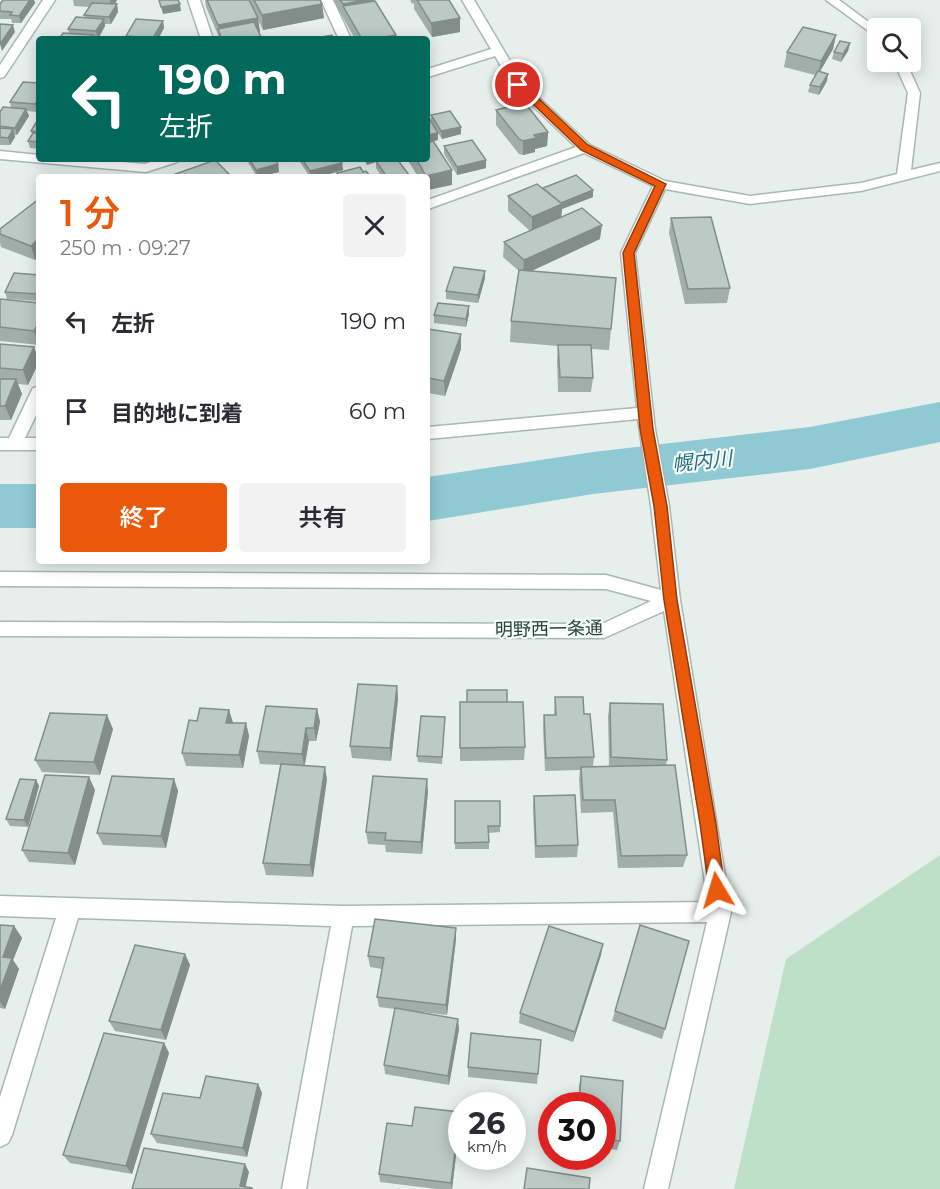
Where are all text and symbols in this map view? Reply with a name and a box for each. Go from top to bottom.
map controls [867,18,921,72]
button: search [867,18,921,72]
text: 190 m [159,53,287,105]
pin [492,59,543,110]
icon: left [60,60,138,138]
icon: arrive [501,68,534,101]
text: 左折 [159,110,213,143]
text: 1 分 [60,191,120,235]
button: close [343,194,406,257]
text: 250 m · 09:27 [60,236,191,260]
icon: left [60,305,93,338]
text: 190 m [341,308,406,335]
text: 左折 [111,310,155,337]
icon: arrive [60,395,93,428]
text: 60 m [349,398,406,425]
text: 目的地に到着 [111,400,243,427]
water label: 幌内川 [671,446,735,476]
button: 終了 [60,483,227,552]
button: 共有 [239,483,406,552]
street label: 明野西一条通 [495,617,603,641]
position arrow [685,858,749,922]
speed limit sign: 30 [538,1092,616,1170]
text: 26 [469,1105,505,1142]
text: km/h [467,1137,507,1156]

